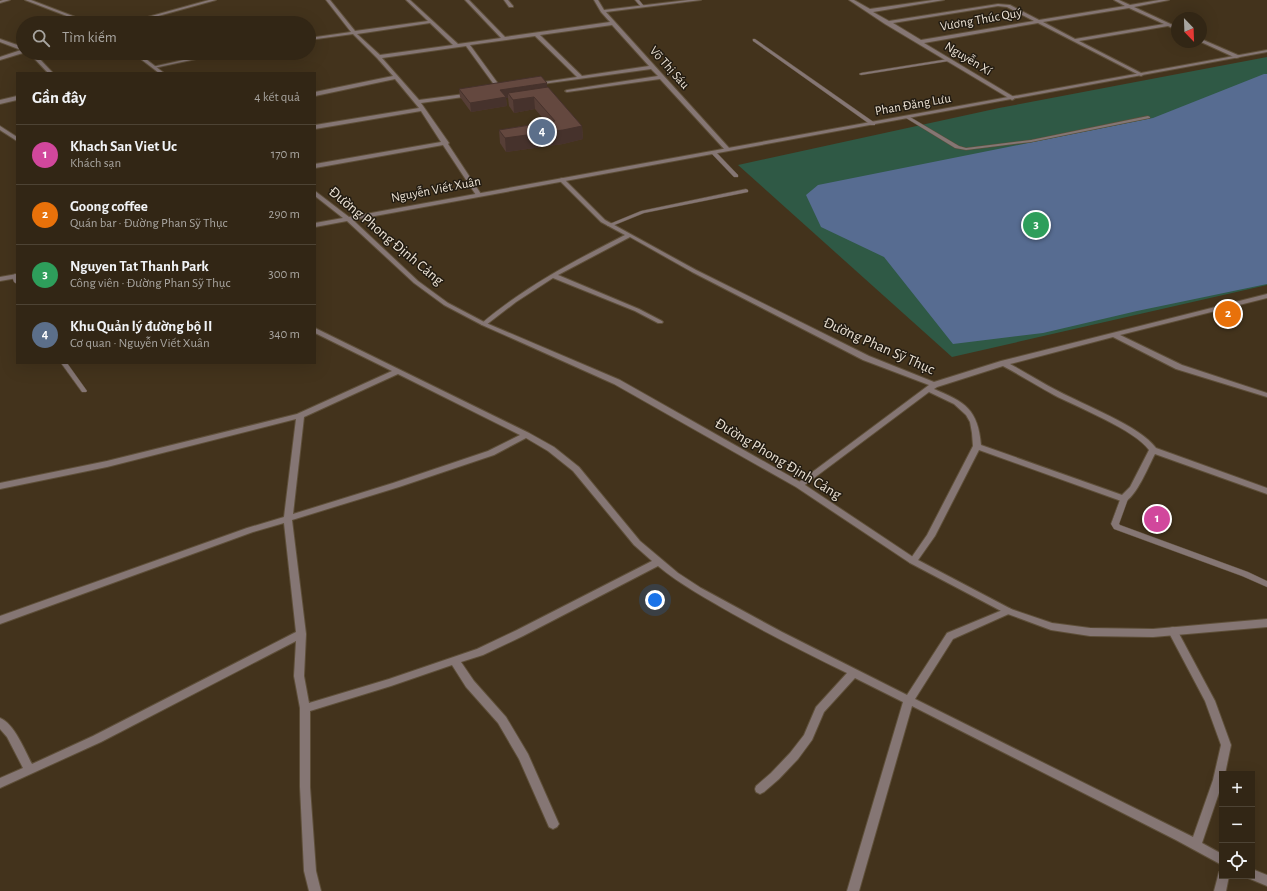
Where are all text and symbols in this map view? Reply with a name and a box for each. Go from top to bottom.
street label: Vương Thúc Quý [939,6,1023,34]
north arrow [1171,12,1207,48]
search box [16,16,316,60]
icon: search [30,27,52,49]
text: Tìm kiếm [62,30,117,45]
street label: Nguyễn Xí [942,39,995,79]
street label: Võ Thị Sáu [647,44,692,92]
text: Gần đây [32,89,86,106]
text: 4 kết quả [254,91,300,104]
street label: Phan Đăng Lưu [874,92,952,118]
pin: 4 [529,117,555,147]
text: Khach San Viet Uc [70,139,177,154]
text: 1 [43,148,47,161]
text: 170 m [271,148,300,161]
text: Khách sạn [70,157,121,170]
street label: Nguyễn Viết Xuân [390,174,482,205]
street label: Đường Phong Định Cảng [326,184,447,289]
text: Goong coffee [70,199,148,214]
text: 2 [42,208,48,221]
text: 290 m [269,208,300,221]
pin: 3 [1023,210,1049,240]
text: Quán bar · Đường Phan Sỹ Thục [70,217,228,230]
text: Nguyen Tat Thanh Park [70,259,209,274]
text: 3 [42,268,48,281]
text: 300 m [268,268,300,281]
text: Công viên · Đường Phan Sỹ Thục [70,277,231,290]
pin: 2 [1215,299,1241,329]
street label: Đường Phan Sỹ Thục [821,315,937,377]
text: Khu Quản lý đường bộ II [70,319,212,334]
text: 4 [42,328,48,341]
text: 340 m [269,328,300,341]
text: Cơ quan · Nguyễn Viết Xuân [70,337,210,350]
street label: Đường Phong Định Cảng [712,415,844,503]
pin: 1 [1144,504,1170,534]
your location [645,590,665,610]
map controls [1219,771,1255,879]
button: + [1219,771,1255,807]
button: − [1219,807,1255,843]
button: locate [1219,843,1255,879]

